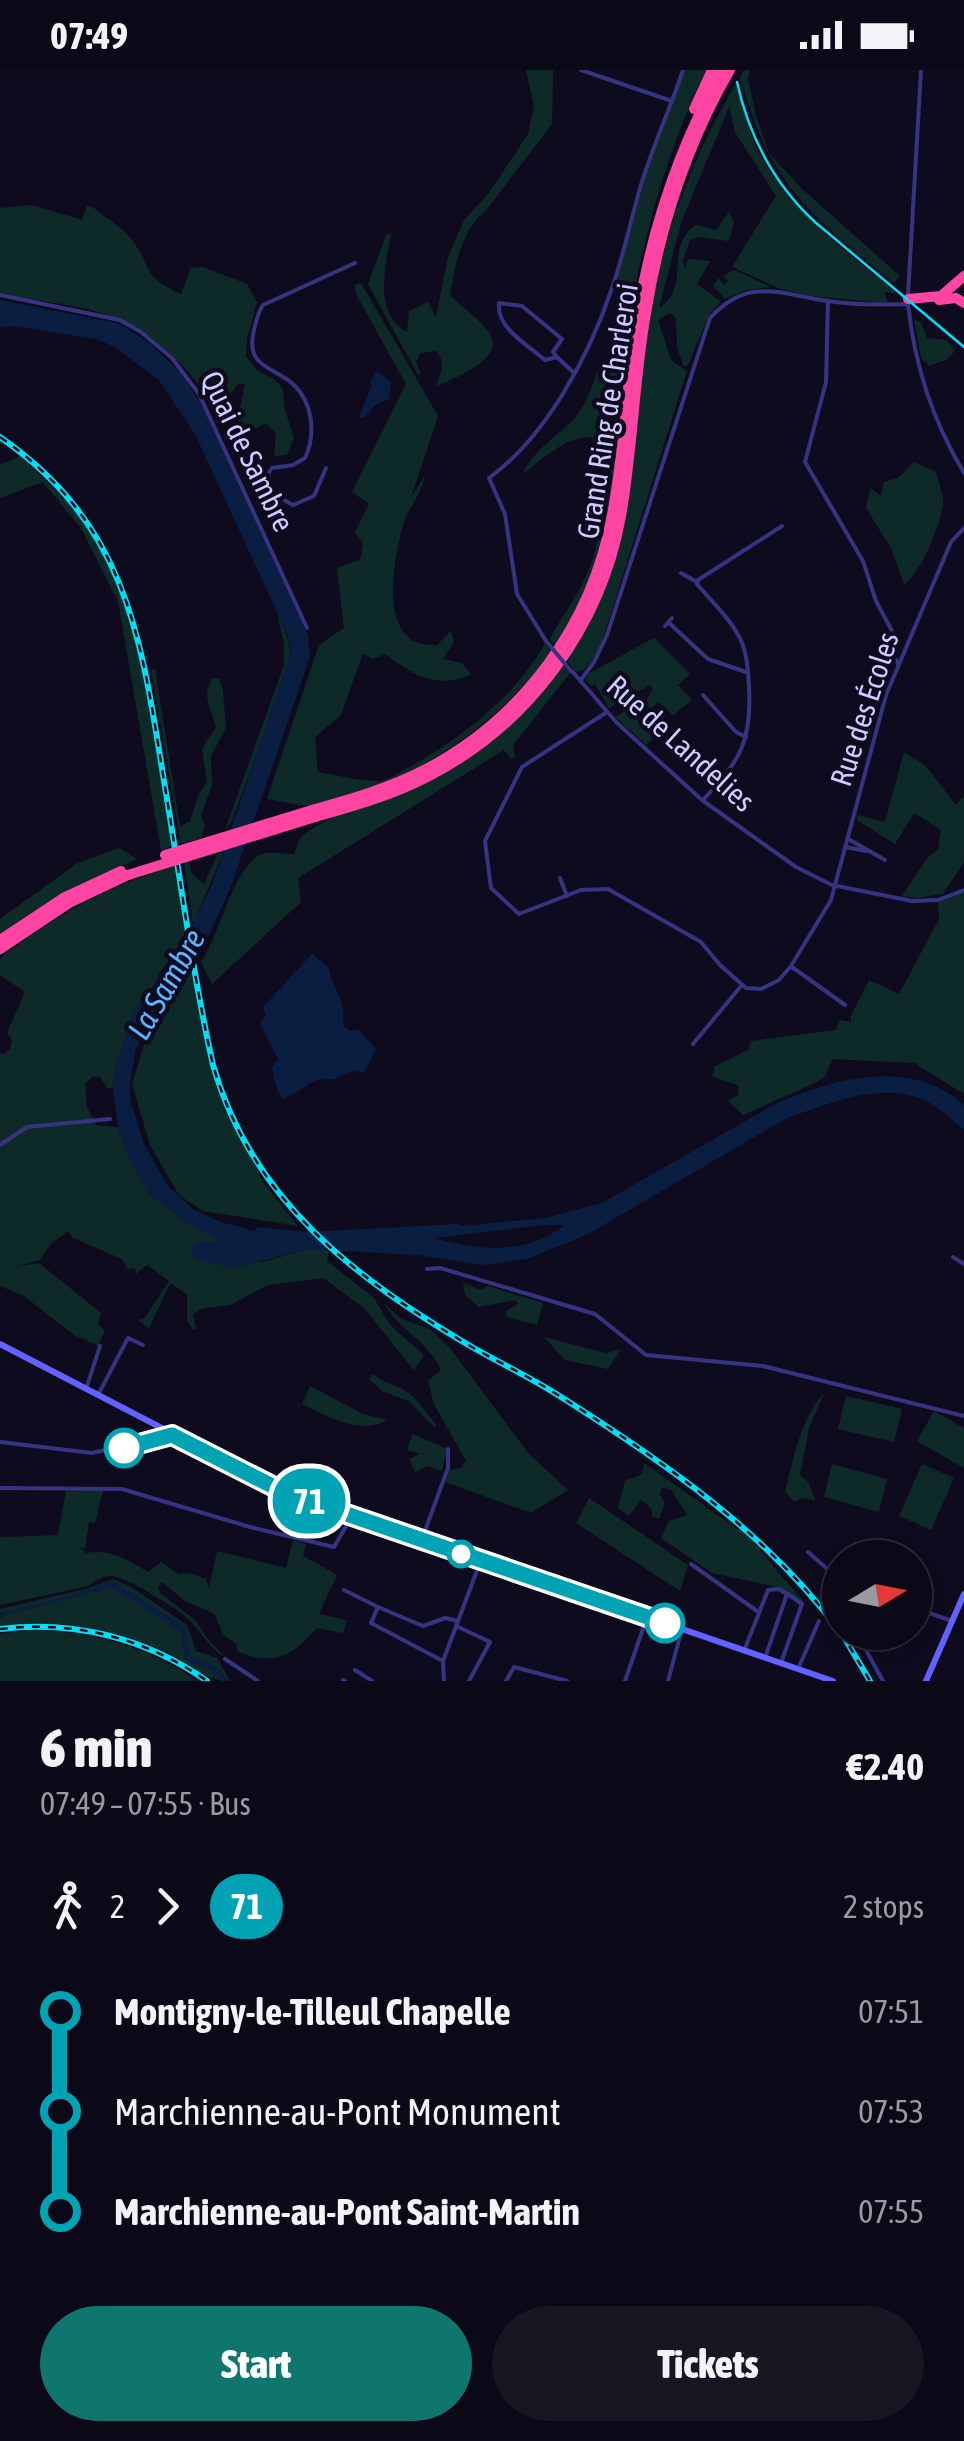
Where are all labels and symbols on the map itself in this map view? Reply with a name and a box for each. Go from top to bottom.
street label: Grand Ring de Charleroi [570,281,644,541]
street label: Quai de Sambre [195,365,301,537]
street label: Rue des Écoles [823,628,905,790]
street label: Rue de Landelies [600,668,762,818]
water label: La Sambre [120,922,212,1046]
unlabelled marker [105,1429,143,1467]
line badge: 71 [264,1468,354,1534]
north arrow [822,1540,932,1650]
unlabelled marker [448,1541,474,1567]
unlabelled marker [646,1604,684,1642]

